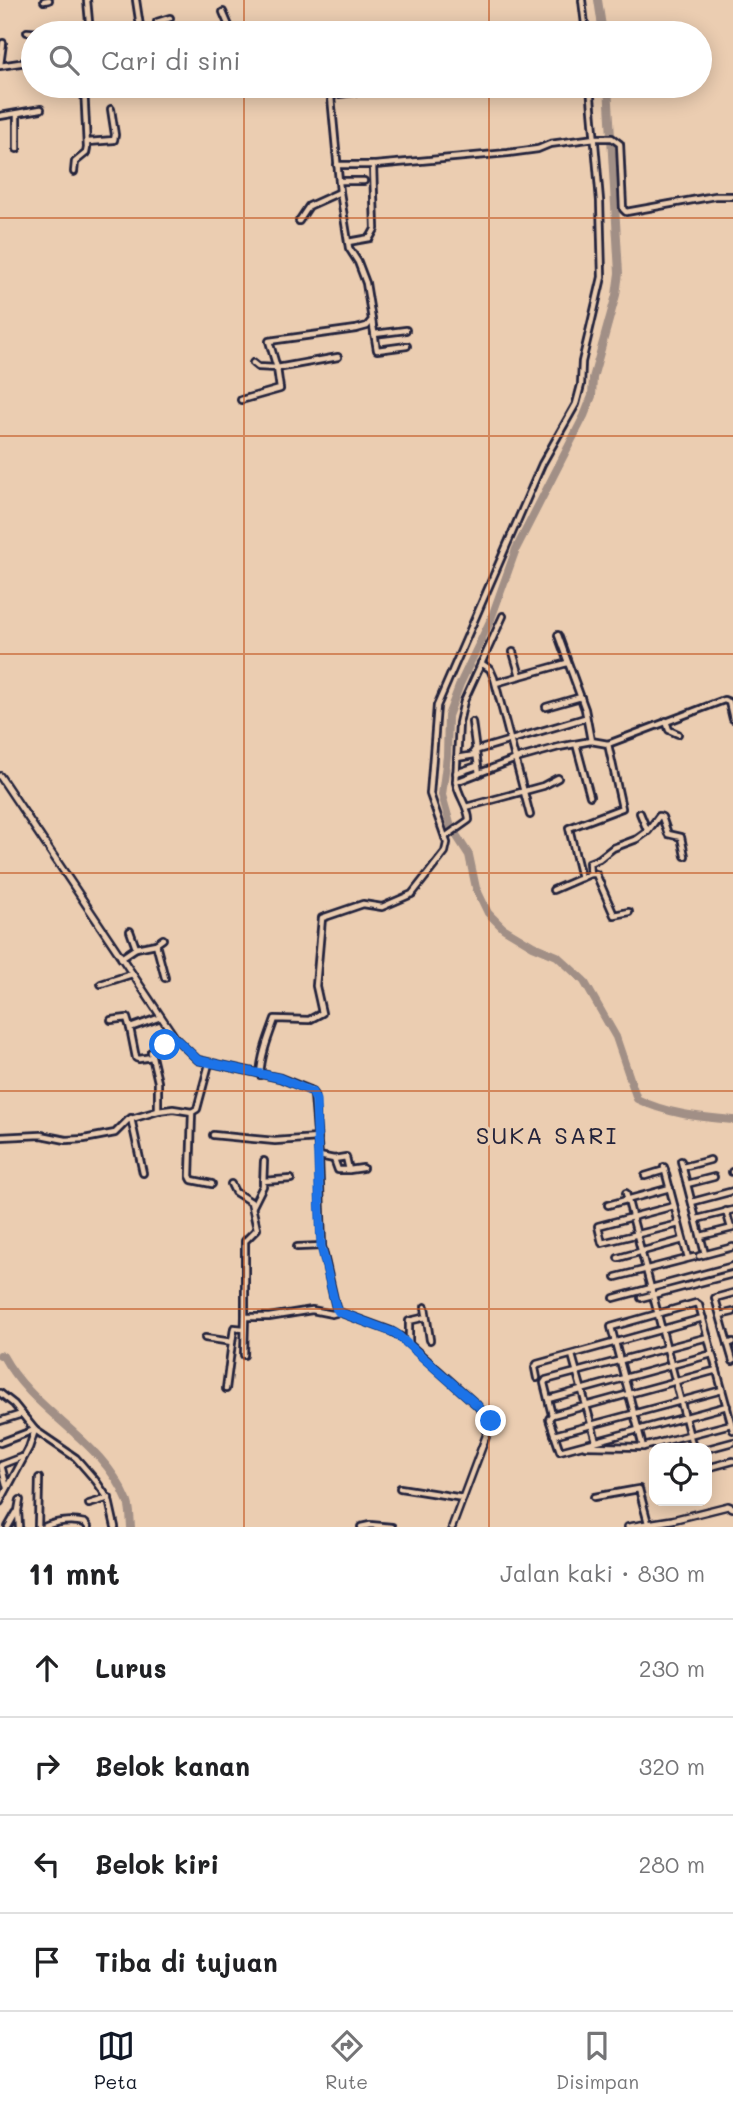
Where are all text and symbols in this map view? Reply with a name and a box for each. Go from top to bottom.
search box [21,21,712,98]
icon: search [45,41,83,79]
text: Cari di sini [101,43,241,77]
route start [149,1029,180,1060]
district label: SUKA SARI [476,1119,618,1150]
route end [475,1405,506,1436]
map controls [649,1443,712,1506]
button: locate [649,1443,712,1506]
text: 11 mnt [28,1553,120,1593]
text: Jalan kaki · 830 m [500,1558,705,1588]
icon: ahead [28,1649,66,1687]
text: Lurus [95,1651,167,1685]
text: 230 m [639,1653,705,1683]
icon: right [28,1747,66,1785]
text: Belok kanan [95,1749,250,1783]
text: 320 m [639,1751,705,1781]
icon: left [28,1845,66,1883]
text: Belok kiri [95,1847,219,1881]
text: 280 m [638,1849,705,1879]
icon: arrive [28,1943,66,1981]
text: Tiba di tujuan [95,1945,278,1979]
tab: Peta [94,2027,138,2094]
tab: Rute [325,2027,368,2094]
tab: Disimpan [556,2027,639,2094]

